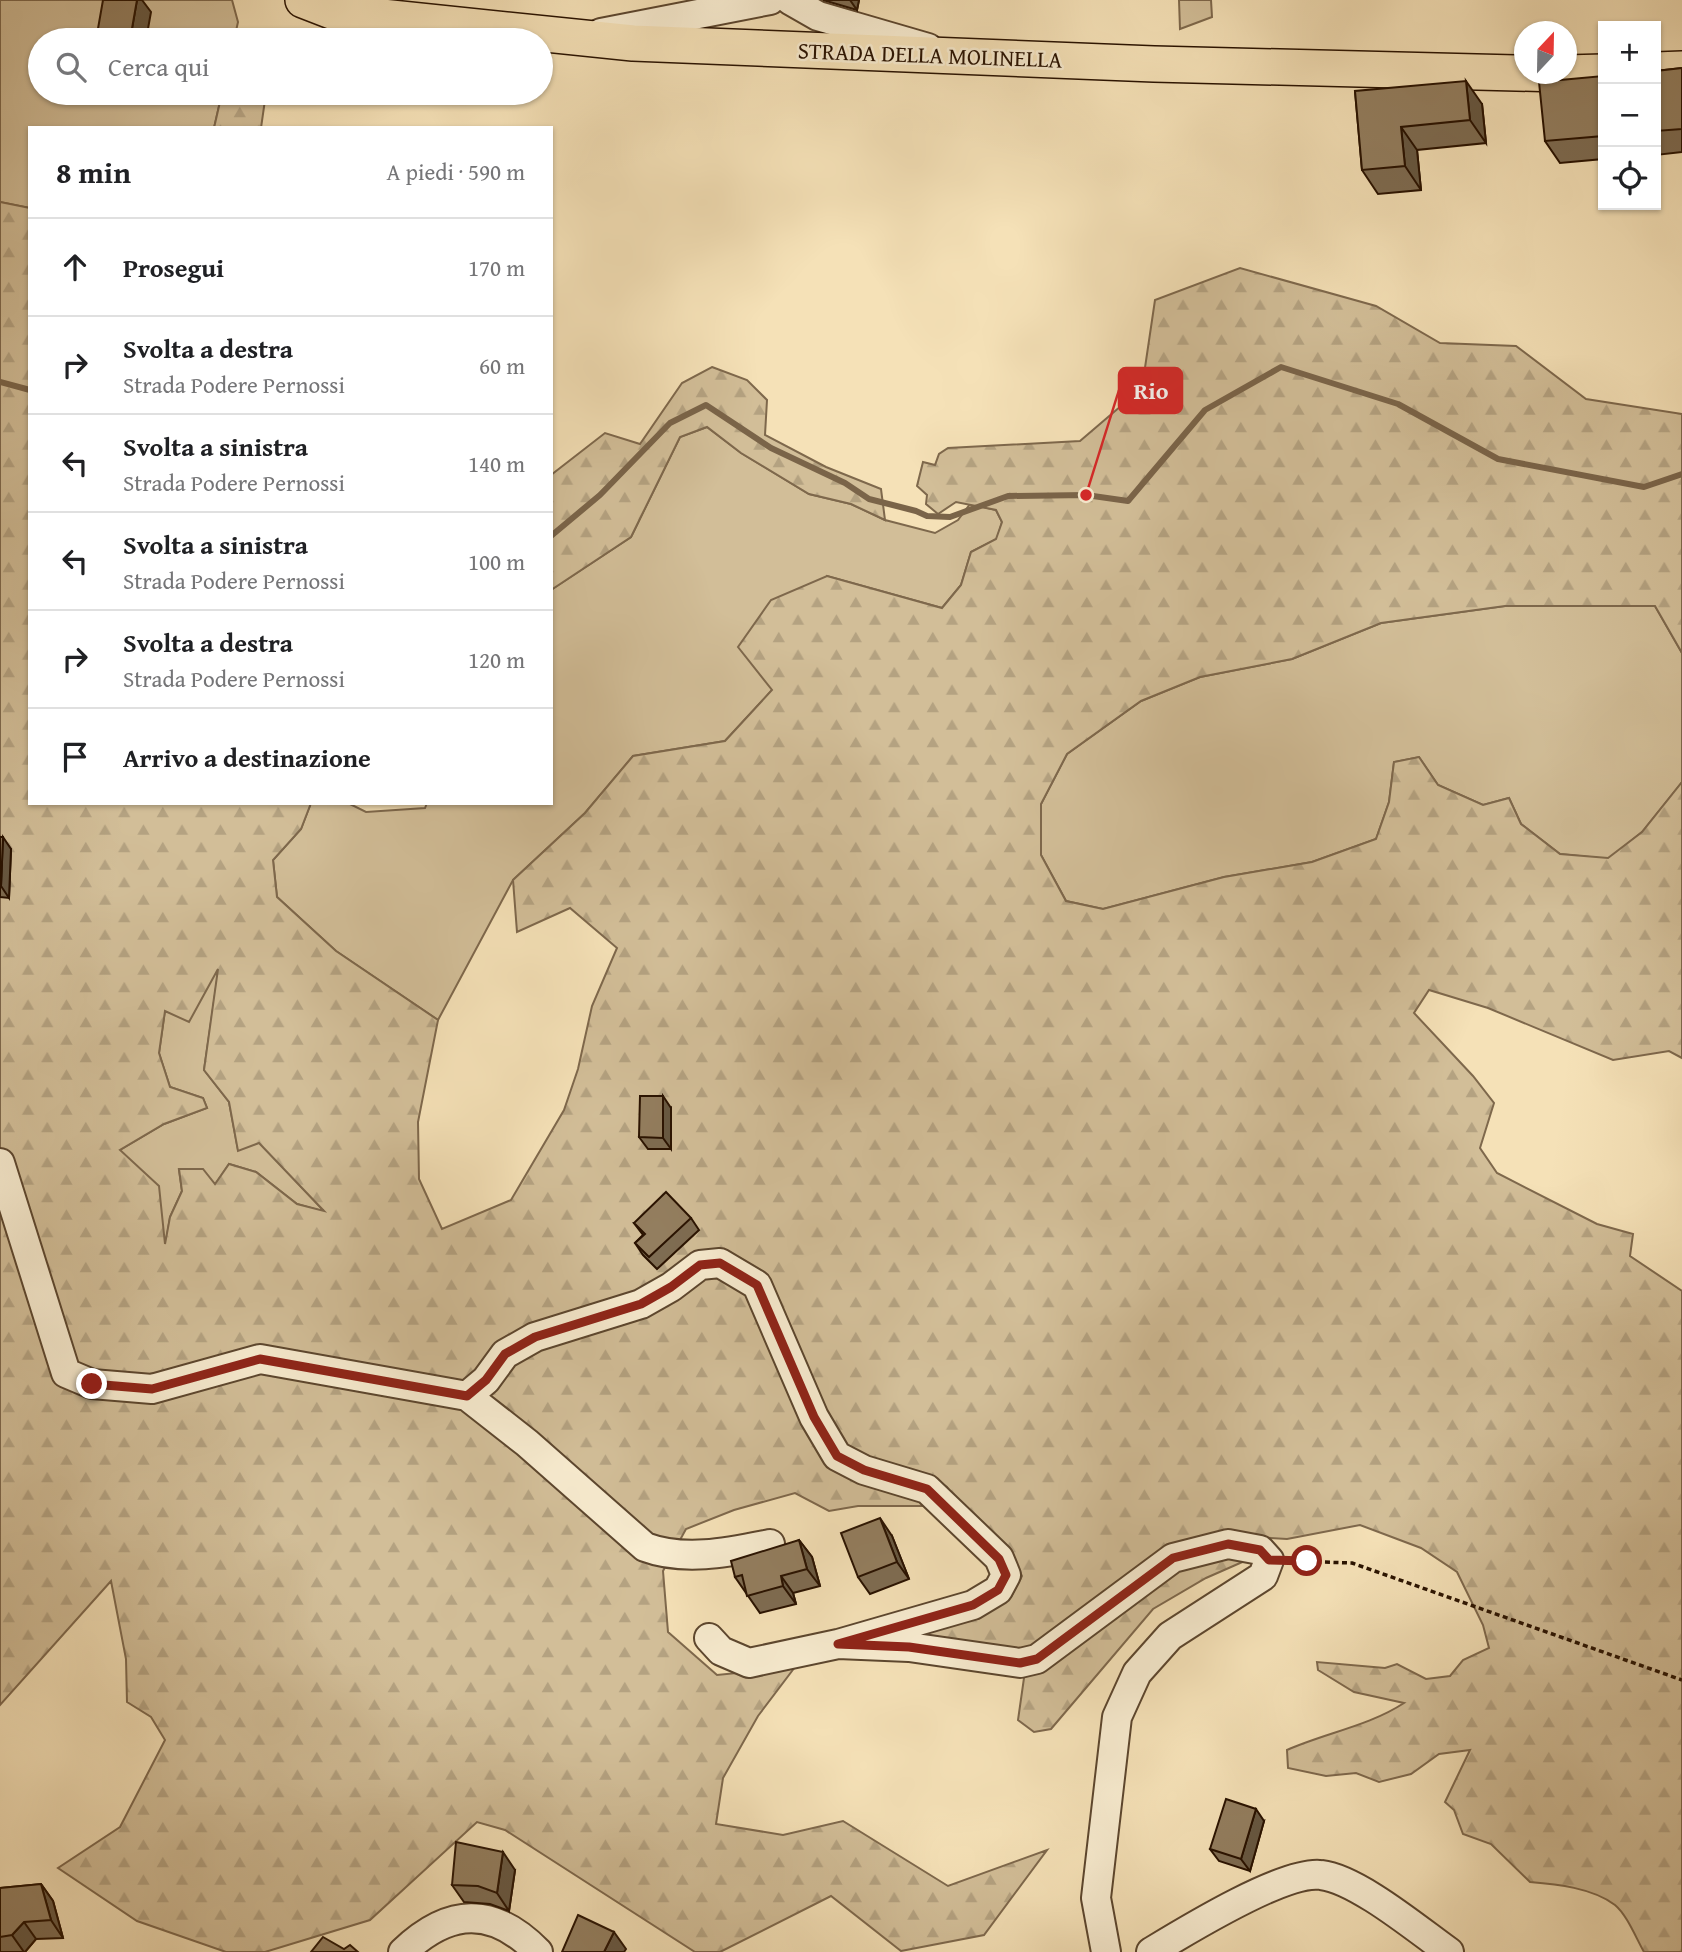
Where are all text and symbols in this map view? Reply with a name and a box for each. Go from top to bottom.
north arrow [1514,21,1577,84]
map controls [1598,21,1661,210]
button: + [1598,21,1661,84]
search box [28,28,553,105]
street label: STRADA DELLA MOLINELLA [797,33,1063,76]
text: Cerca qui [108,47,209,86]
icon: search [52,48,90,86]
button: − [1598,84,1661,147]
button: locate [1598,147,1661,210]
text: 8 min [56,150,131,194]
text: A piedi · 590 m [387,155,525,188]
icon: ahead [56,248,94,286]
text: Prosegui [123,248,224,287]
text: 170 m [468,251,525,284]
text: Svolta a destra [123,329,293,368]
icon: right [56,346,94,384]
text: 60 m [479,349,525,382]
text: Strada Podere Pernossi [123,368,345,401]
callout: Rio [1119,368,1182,413]
text: Rio [1133,373,1169,408]
text: Svolta a sinistra [123,427,308,466]
icon: left [56,444,94,482]
text: 140 m [468,447,525,480]
text: Strada Podere Pernossi [123,466,345,499]
text: Svolta a sinistra [123,525,308,564]
icon: left [56,542,94,580]
text: 100 m [468,545,525,578]
text: Strada Podere Pernossi [123,564,345,597]
text: Svolta a destra [123,623,293,662]
icon: right [56,640,94,678]
text: 120 m [468,643,525,676]
text: Strada Podere Pernossi [123,662,345,695]
icon: arrive [56,738,94,776]
text: Arrivo a destinazione [123,738,371,777]
route end [76,1368,107,1399]
route start [1291,1545,1322,1576]

